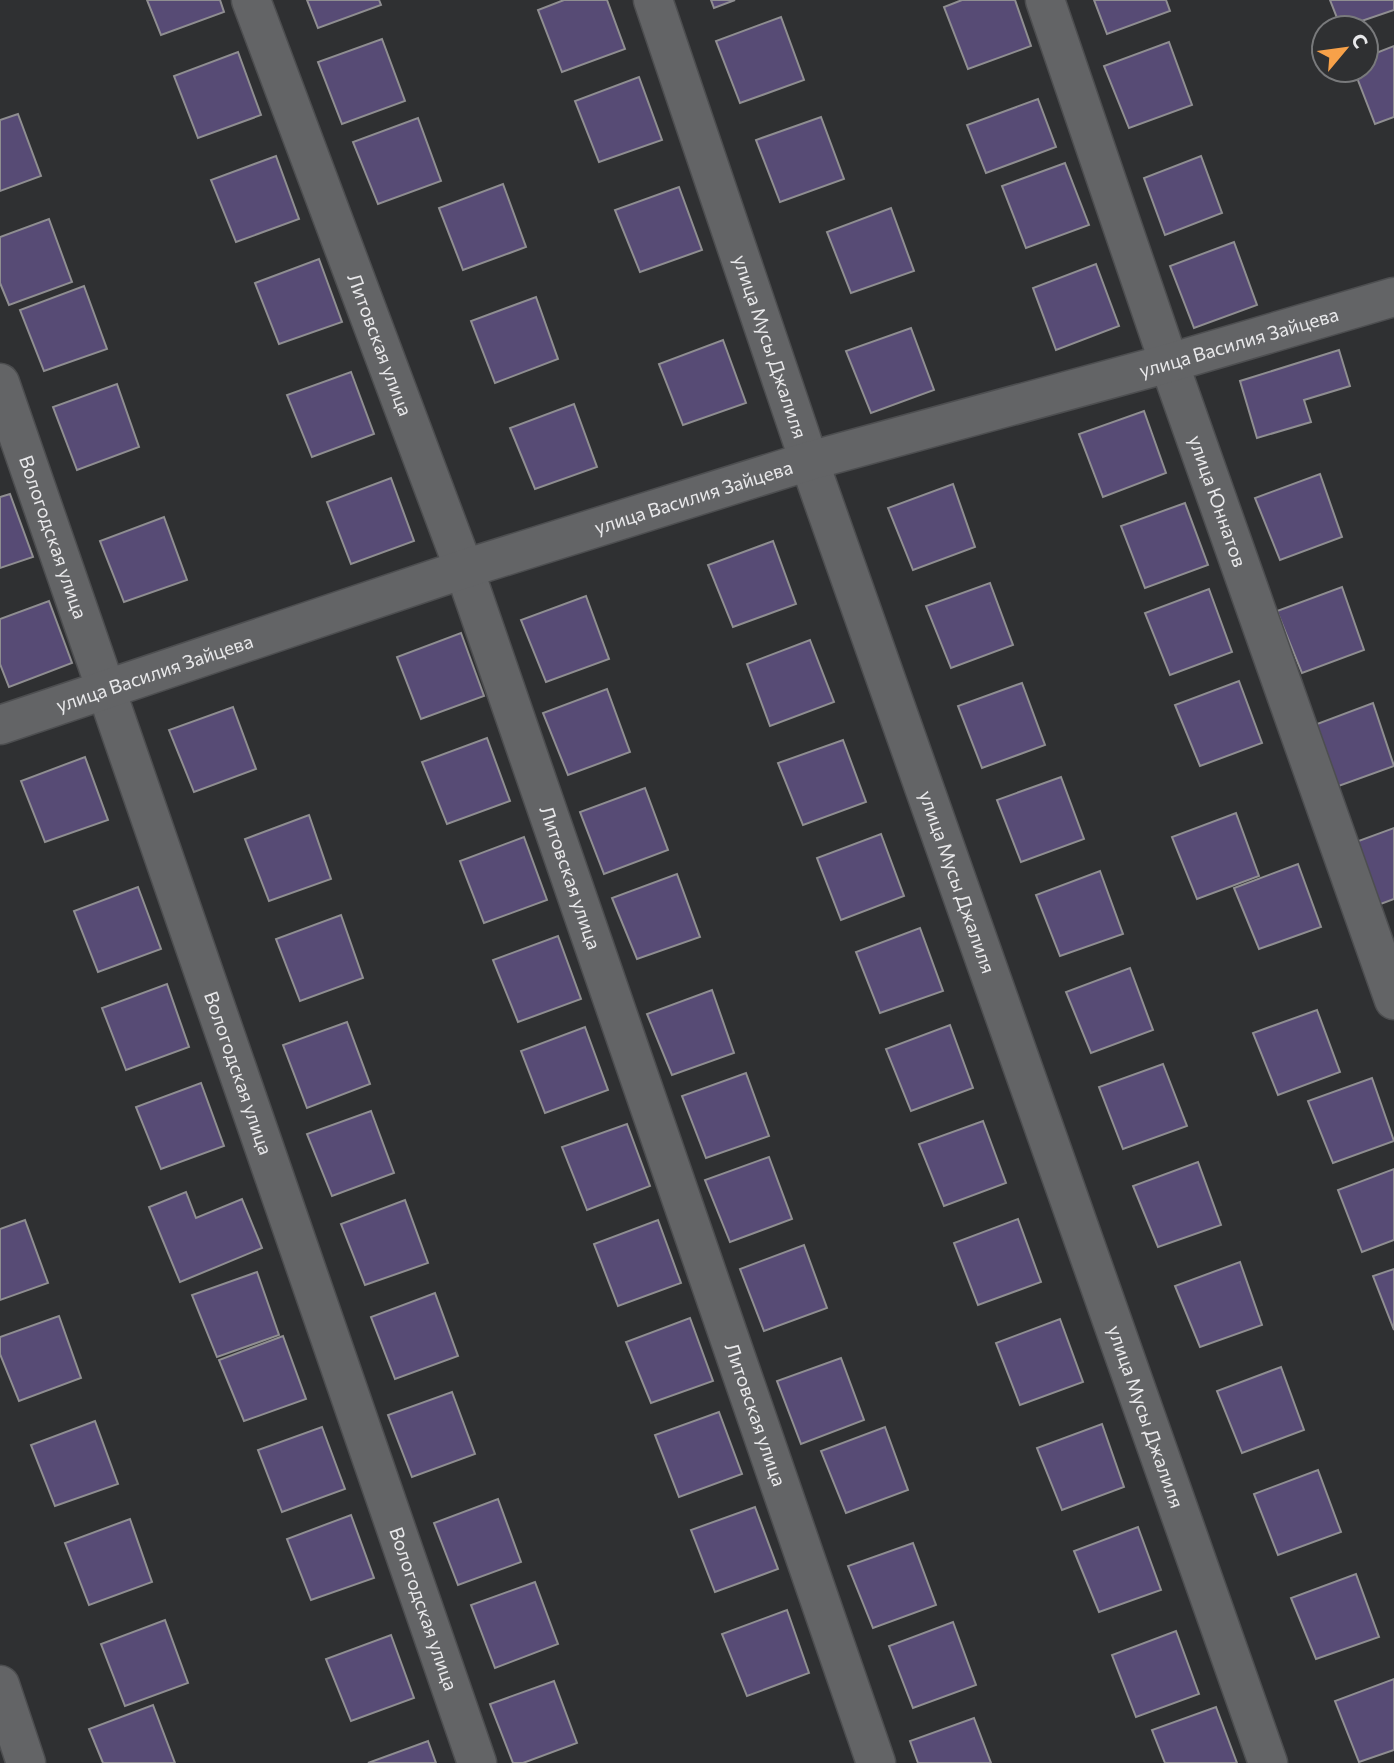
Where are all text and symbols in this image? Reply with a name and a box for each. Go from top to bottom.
north arrow [1310,14,1380,84]
text: С [1347,29,1374,52]
street label: улица Мусы Джалиля [729,252,812,441]
street label: Литовская улица [343,270,418,419]
street label: улица Василия Зайцева [1137,302,1341,382]
street label: улица Юннатов [1184,432,1252,570]
street label: Вологодская улица [15,452,93,622]
street label: улица Василия Зайцева [591,455,795,538]
street label: улица Василия Зайцева [53,629,256,716]
street label: улица Мусы Джалиля [915,787,1001,976]
street label: Литовская улица [536,803,606,952]
street label: Вологодская улица [200,988,278,1158]
street label: улица Мусы Джалиля [1104,1322,1189,1511]
street label: Литовская улица [721,1339,792,1489]
street label: Вологодская улица [385,1524,463,1693]

